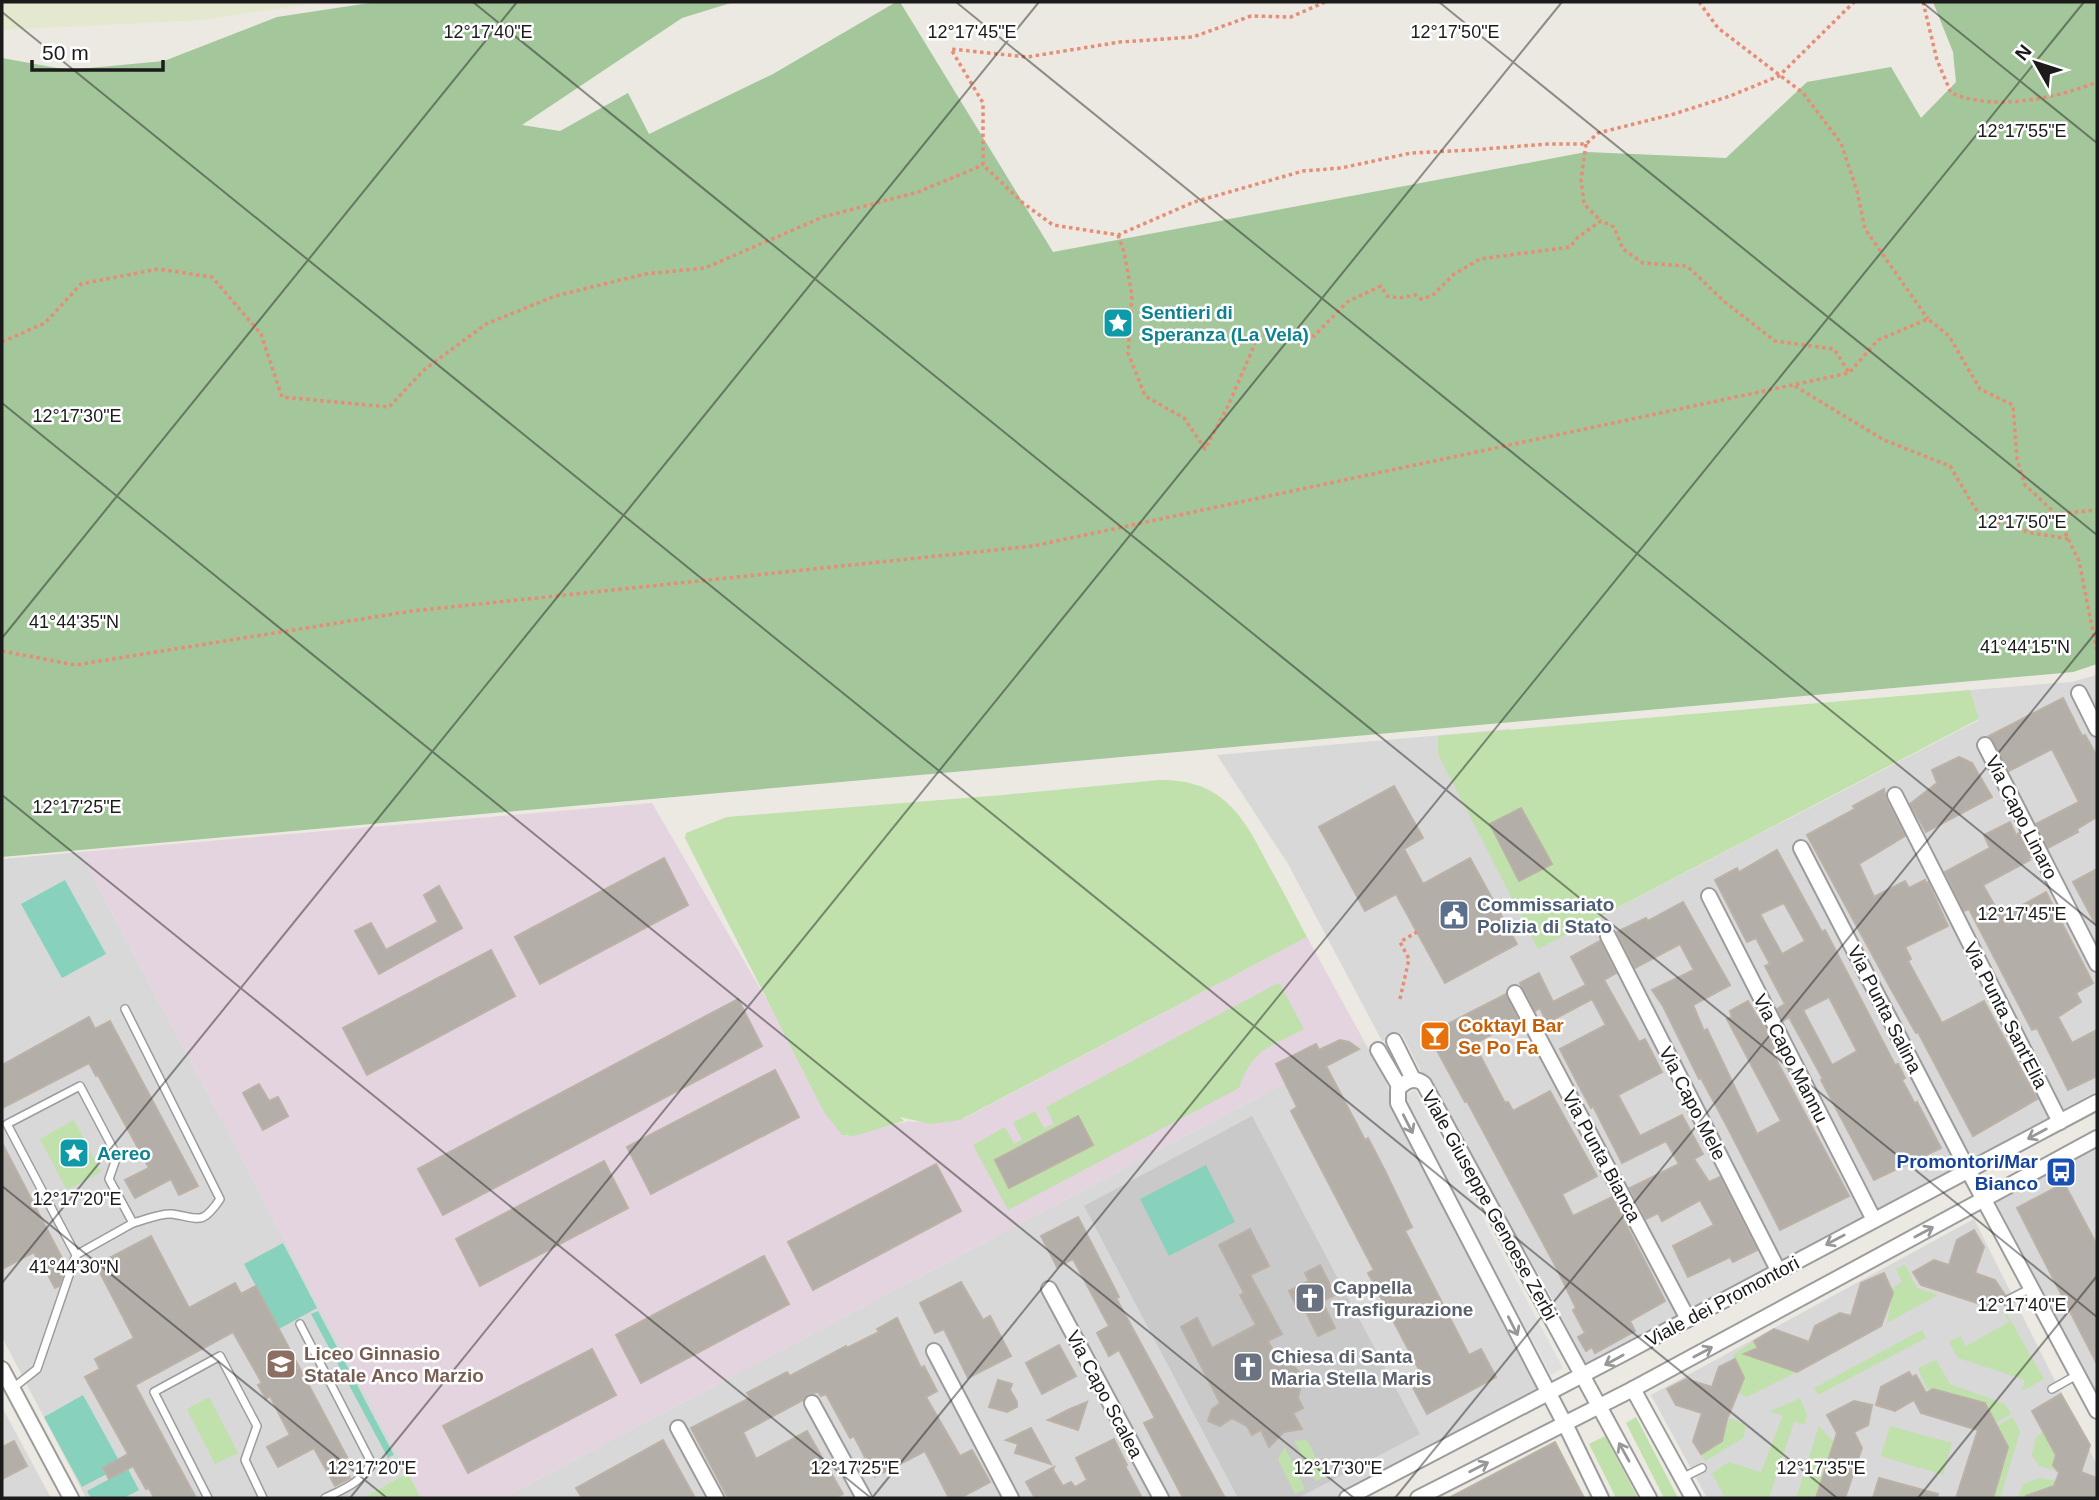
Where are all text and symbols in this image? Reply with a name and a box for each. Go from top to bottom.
text: 12°17'40"E [443,22,533,42]
text: 12°17'45"E [927,22,1017,42]
text: 12°17'50"E [1410,22,1500,42]
scale bar [32,28,163,72]
north arrow [2001,28,2071,98]
text: 50 m [42,41,89,64]
text: N [2011,41,2036,65]
text: 12°17'55"E [1977,121,2067,141]
place label: Sentieri di Speranza (La Vela) [1141,302,1309,345]
place icon: Sentieri di Speranza (La Vela) [1101,306,1135,340]
text: 12°17'30"E [32,406,122,426]
text: 12°17'50"E [1977,512,2067,532]
text: 41°44'35"N [29,612,119,632]
text: 41°44'15"N [1980,637,2070,657]
street label: Via Capo Linaro [1981,752,2062,883]
text: 12°17'25"E [32,797,122,817]
place label: Commissariato Polizia di Stato [1477,894,1614,937]
public building icon: Commissariato Polizia di Stato [1437,898,1471,932]
text: 12°17'45"E [1977,904,2067,924]
street label: Via Punta Sant'Elia [1959,938,2052,1092]
street label: Via Punta Salina [1843,942,1926,1077]
street label: Via Capo Mannu [1749,991,1832,1126]
place label: Coktayl Bar Se Po Fa [1458,1015,1564,1058]
bar icon: Coktayl Bar Se Po Fa [1418,1019,1452,1053]
street label: Via Capo Mele [1655,1043,1730,1163]
street label: Viale Giuseppe Genoese Zerbi [1417,1087,1562,1324]
street label: Via Punta Bianca [1558,1087,1645,1226]
one-way arrow [1402,1113,1416,1133]
one-way arrow [2027,1128,2048,1142]
place icon: Aereo [57,1136,91,1170]
place label: Aereo [97,1143,151,1164]
place label: Promontori/Mar Bianco [1897,1151,2039,1194]
bus stop icon: Promontori/Mar Bianco [2044,1155,2078,1189]
text: 12°17'20"E [32,1189,122,1209]
one-way arrow [1914,1225,1934,1239]
one-way arrow [1826,1233,1846,1247]
street label: Viale dei Promontori [1642,1252,1803,1351]
text: 41°44'30"N [29,1257,119,1277]
place label: Cappella Trasfigurazione [1333,1277,1473,1320]
church icon: Cappella Trasfigurazione [1293,1281,1327,1315]
text: 12°17'40"E [1977,1295,2067,1315]
one-way arrow [1506,1315,1520,1335]
street label: Via Capo Scalea [1062,1327,1147,1462]
place label: Liceo Ginnasio Statale Anco Marzio [304,1343,484,1386]
one-way arrow [1692,1344,1712,1358]
place label: Chiesa di Santa Maria Stella Maris [1271,1346,1432,1389]
school or university icon: Liceo Ginnasio Statale Anco Marzio [264,1347,298,1381]
church icon: Chiesa di Santa Maria Stella Maris [1231,1350,1265,1384]
one-way arrow [1604,1353,1624,1367]
one-way arrow [1617,1443,1631,1463]
text: 12°17'20"E [327,1458,417,1478]
text: 12°17'25"E [810,1458,900,1478]
text: 12°17'30"E [1293,1458,1383,1478]
text: 12°17'35"E [1776,1458,1866,1478]
one-way arrow [1468,1460,1489,1474]

